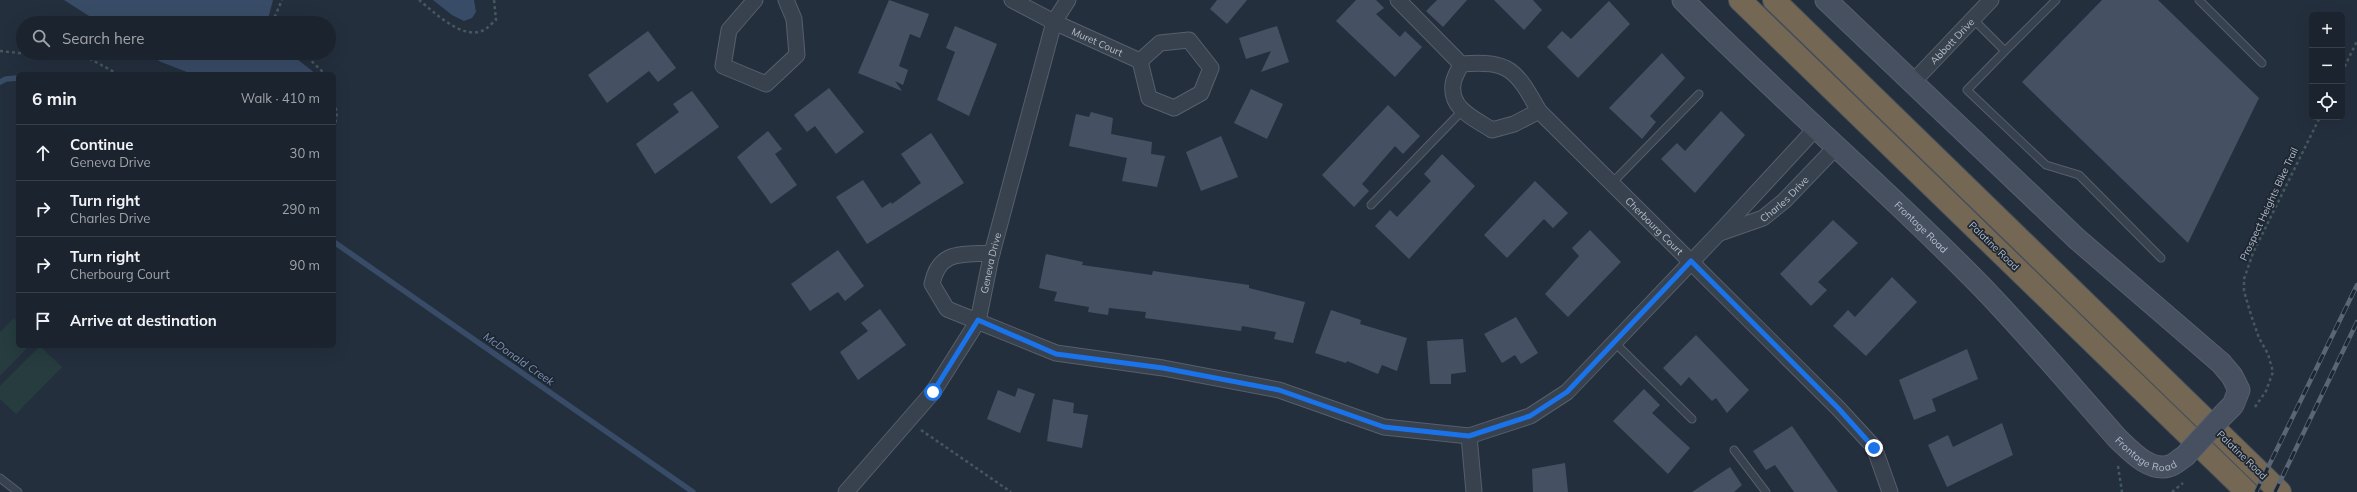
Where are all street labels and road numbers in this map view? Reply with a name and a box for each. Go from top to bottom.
street label: Abbott Drive [1927,15,1977,67]
street label: Muret Court [1070,24,1125,59]
street label: Prospect Heights Bike Trail [2237,145,2301,263]
street label: Charles Drive [1757,173,1811,225]
street label: Cherbourg Court [1623,194,1687,258]
street label: Frontage Road [1892,198,1951,255]
street label: Palatine Road [1966,219,2022,273]
street label: Geneva Drive [977,231,1004,295]
street label: Palatine Road [2214,428,2270,482]
street label: Frontage Road [2113,433,2179,474]

